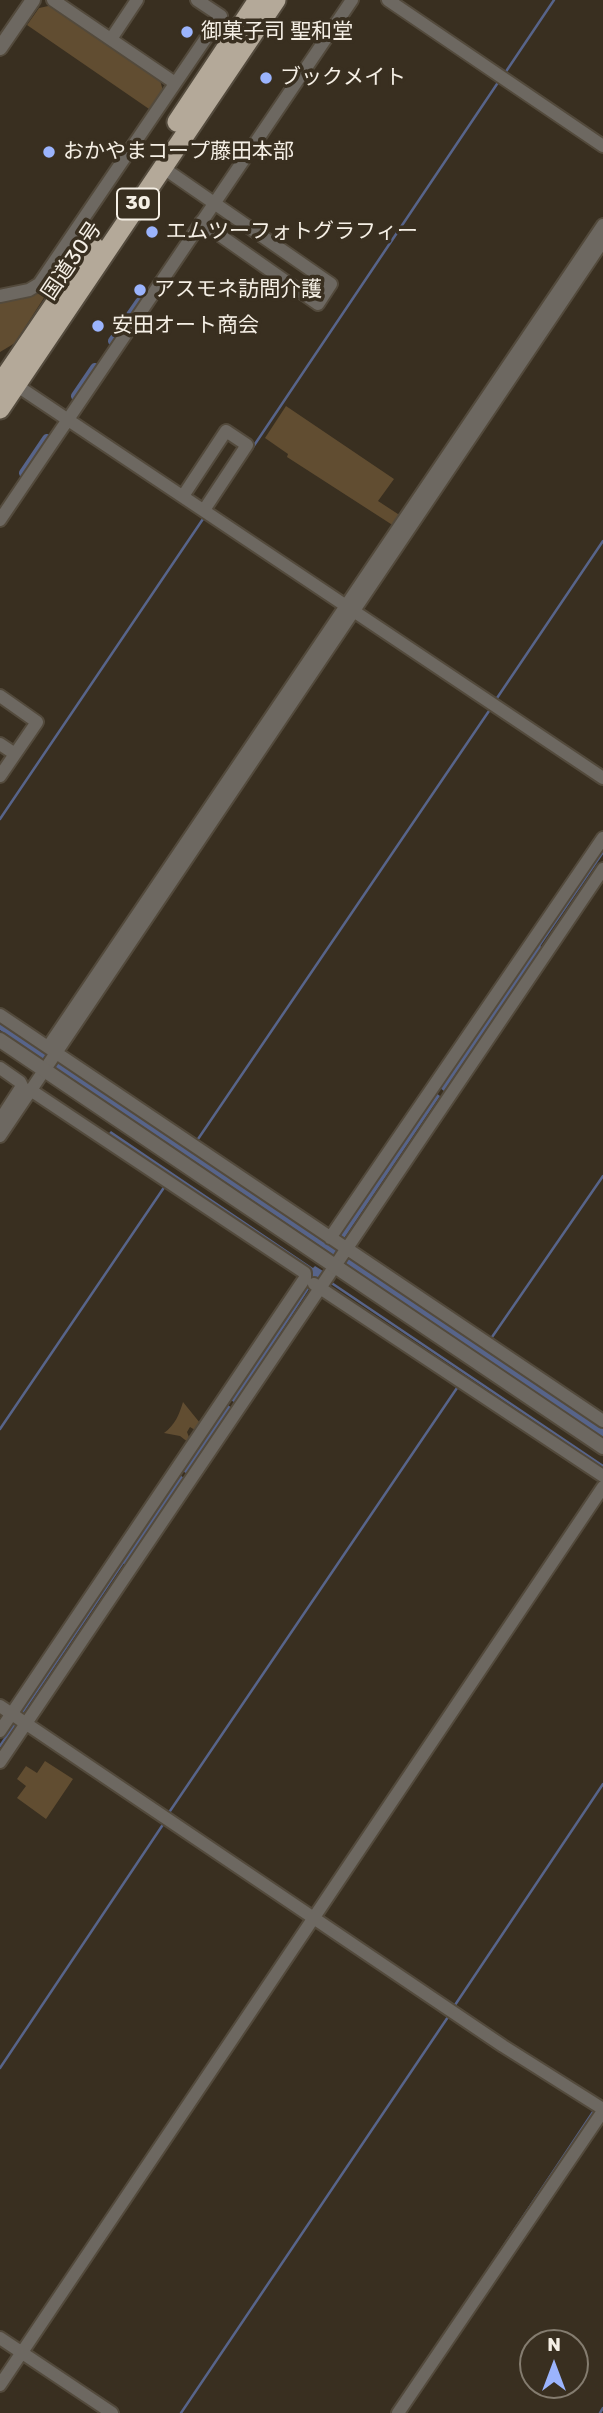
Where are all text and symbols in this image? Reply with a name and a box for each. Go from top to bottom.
place label: 御菓子司 聖和堂 [201,19,353,45]
marker: 御菓子司 聖和堂 [179,24,195,40]
place label: ブックメイト [280,65,406,91]
marker: ブックメイト [258,70,274,86]
place label: おかやまコープ藤田本部 [63,139,294,165]
marker: おかやまコープ藤田本部 [41,144,57,160]
road number: 30 [117,188,159,220]
street label: 国道30号 [37,217,107,305]
place label: エムツーフォトグラフィー [166,219,418,245]
marker: エムツーフォトグラフィー [144,224,160,240]
place label: アスモネ訪問介護 [154,277,322,303]
marker: アスモネ訪問介護 [132,282,148,298]
place label: 安田オート商会 [112,313,259,339]
marker: 安田オート商会 [90,318,106,334]
north arrow [519,2329,589,2399]
text: N [547,2333,561,2356]

